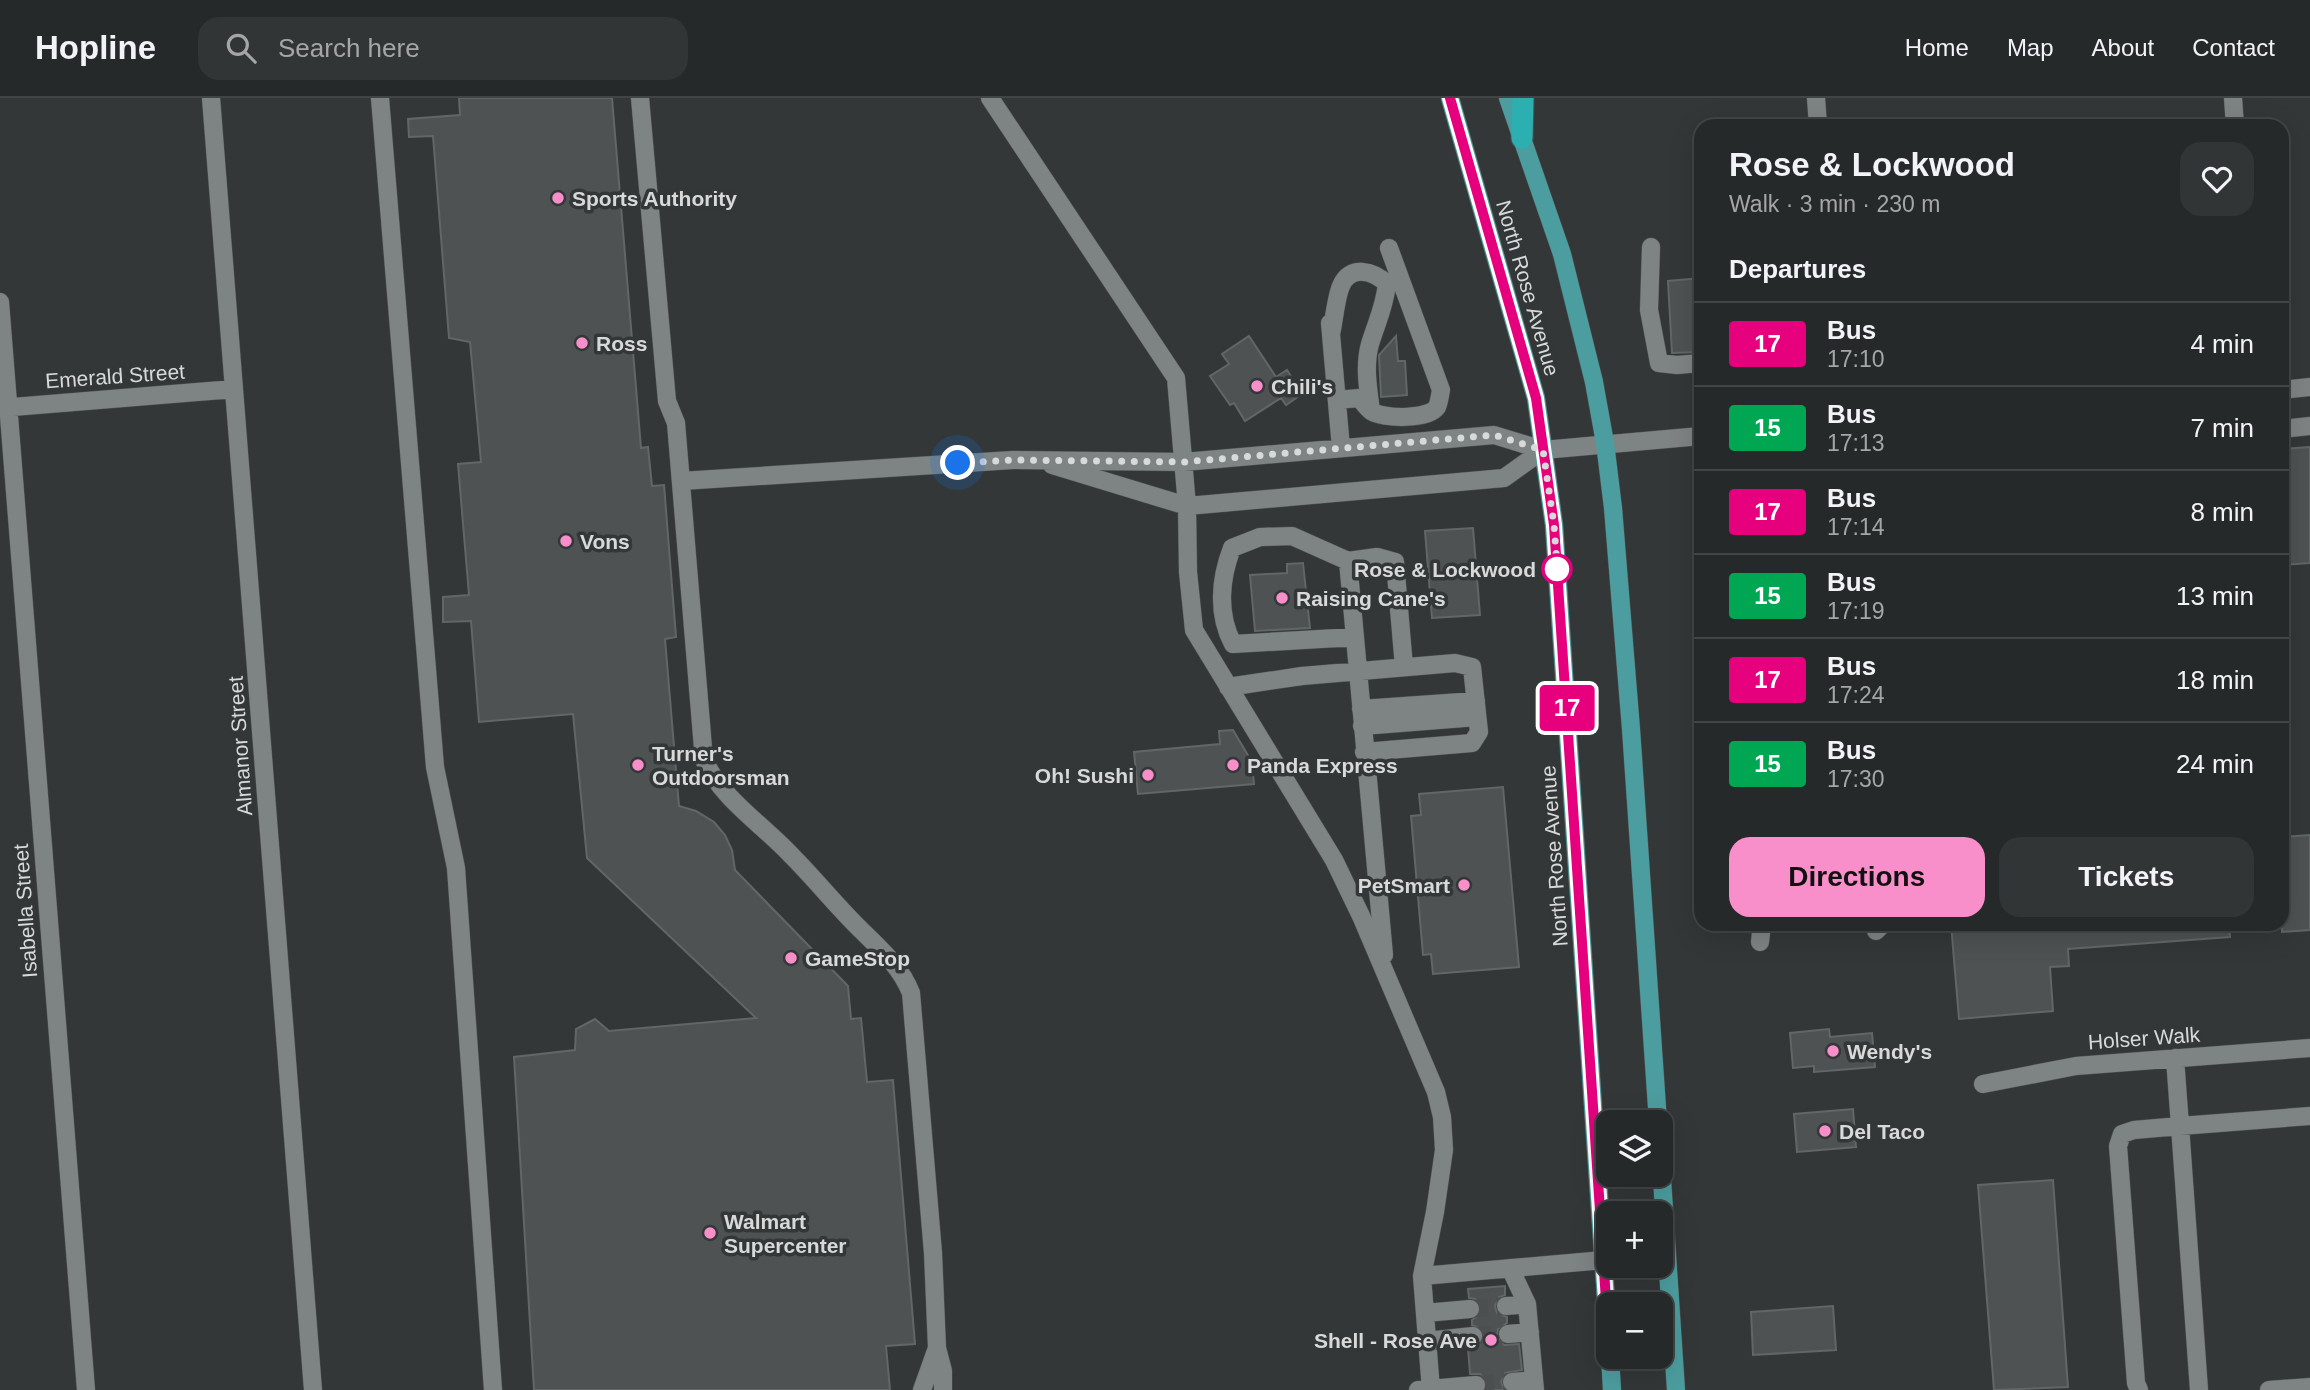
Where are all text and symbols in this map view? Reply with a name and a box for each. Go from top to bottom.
search box [198,17,688,80]
text: Hopline [35,29,156,66]
icon: search [222,29,260,67]
text: Search here [278,33,420,63]
text: Home [1905,34,1969,61]
text: Map [2007,34,2054,61]
text: About [2092,34,2154,61]
text: Contact [2192,34,2275,61]
button: heart [2180,142,2254,216]
text: Rose & Lockwood [1729,146,2015,183]
place label: Sports Authority [572,187,737,210]
marker: Sports Authority [550,190,566,206]
text: Walk · 3 min · 230 m [1729,191,1940,217]
street label: North Rose Avenue [1492,197,1564,379]
text: Departures [1729,254,1866,284]
text: Bus [1827,315,1876,345]
text: 4 min [2190,329,2254,359]
text: 17 [1754,330,1781,357]
place label: Ross [596,332,647,355]
marker: Ross [574,335,590,351]
text: 17:10 [1827,346,1885,372]
street label: Emerald Street [44,360,186,392]
place label: Chili's [1271,375,1333,398]
marker: Chili's [1249,378,1265,394]
text: Bus [1827,399,1876,429]
text: 7 min [2190,413,2254,443]
text: 15 [1754,414,1781,441]
text: 17:13 [1827,430,1885,456]
your location [940,445,975,480]
text: Bus [1827,483,1876,513]
text: 8 min [2190,497,2254,527]
text: 17 [1754,498,1781,525]
text: 17:14 [1827,514,1885,540]
place label: Vons [580,530,630,553]
marker: Vons [558,533,574,549]
marker: Rose & Lockwood [1542,554,1572,584]
place label: Rose & Lockwood [1354,558,1536,581]
text: Bus [1827,567,1876,597]
text: 13 min [2176,581,2254,611]
text: 15 [1754,582,1781,609]
place label: Raising Cane's [1296,587,1446,610]
marker: Raising Cane's [1274,590,1290,606]
text: 17:19 [1827,598,1885,624]
text: Bus [1827,651,1876,681]
text: 18 min [2176,665,2254,695]
text: 17 [1754,666,1781,693]
street label: Almanor Street [224,675,256,817]
text: 17:24 [1827,682,1885,708]
line badge: 17 [1536,685,1598,731]
text: 17 [1554,694,1580,721]
text: Bus [1827,735,1876,765]
place label: Turner's Outdoorsman [652,742,790,789]
text: 24 min [2176,749,2254,779]
text: 15 [1754,750,1781,777]
place label: Panda Express [1247,754,1398,777]
marker: Turner's Outdoorsman [630,757,646,773]
marker: Panda Express [1225,757,1241,773]
place label: Oh! Sushi [1035,764,1134,787]
street label: North Rose Avenue [1536,765,1572,947]
text: 17:30 [1827,766,1885,792]
marker: Oh! Sushi [1140,767,1156,783]
button: Directions [1729,837,1985,917]
button: Tickets [1999,837,2254,917]
street label: Isabella Street [9,843,41,979]
place label: PetSmart [1358,874,1450,897]
marker: PetSmart [1456,877,1472,893]
place label: GameStop [805,947,910,970]
marker: GameStop [783,950,799,966]
street label: Holser Walk [2087,1023,2201,1053]
place label: Wendy's [1847,1040,1932,1063]
marker: Wendy's [1825,1043,1841,1059]
map controls [1596,1110,1673,1369]
button: layers [1596,1110,1673,1187]
place label: Del Taco [1839,1120,1925,1143]
marker: Del Taco [1817,1123,1833,1139]
button: + [1596,1201,1673,1278]
place label: Walmart Supercenter [724,1210,847,1257]
marker: Walmart Supercenter [702,1225,718,1241]
button: − [1596,1292,1673,1369]
place label: Shell - Rose Ave [1314,1329,1477,1352]
marker: Shell - Rose Ave [1483,1332,1499,1348]

